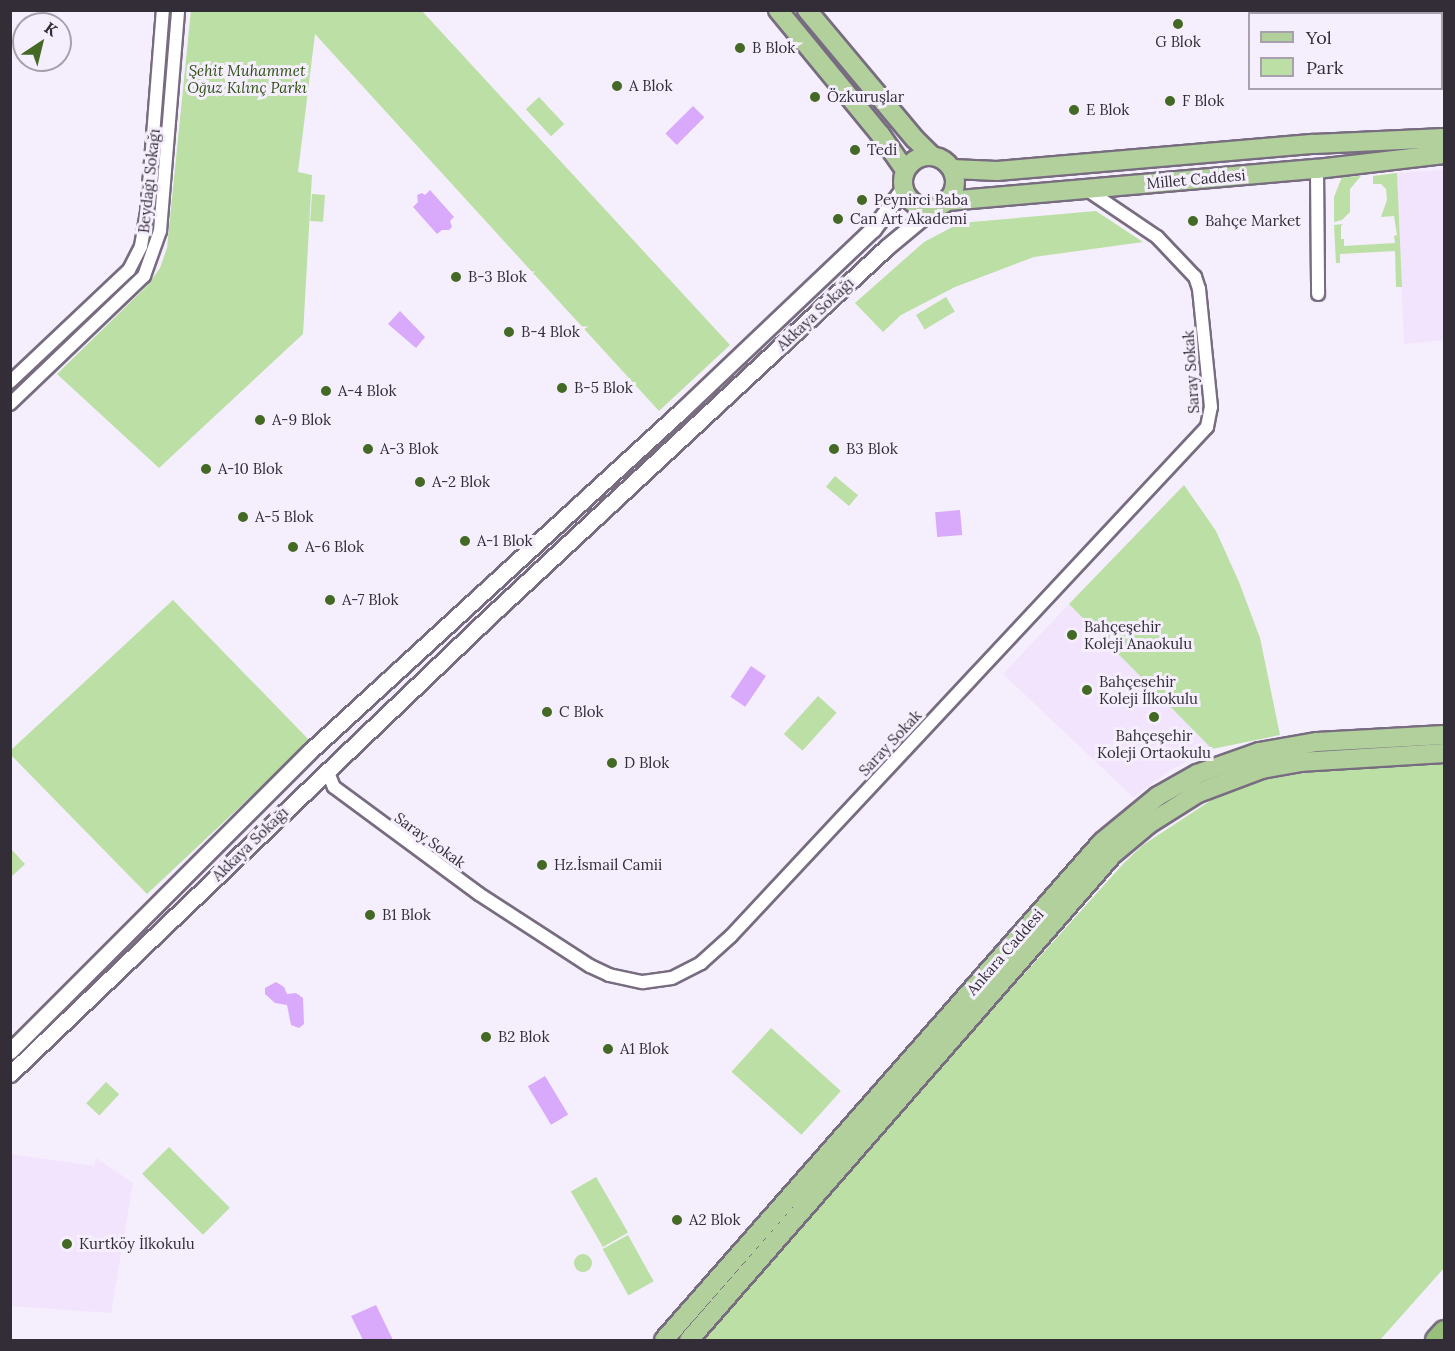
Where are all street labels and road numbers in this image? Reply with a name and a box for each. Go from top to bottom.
street label: Beydağı Sokağı [135,128,163,234]
street label: Millet Caddesi [1146,166,1246,192]
street label: Akkaya Sokağı [773,274,857,354]
street label: Saray Sokak [1179,330,1203,414]
street label: Saray Sokak [855,706,925,780]
street label: Akkaya Sokağı [208,803,292,885]
street label: Saray Sokak [391,808,469,872]
street label: Ankara Caddesi [963,905,1047,999]

